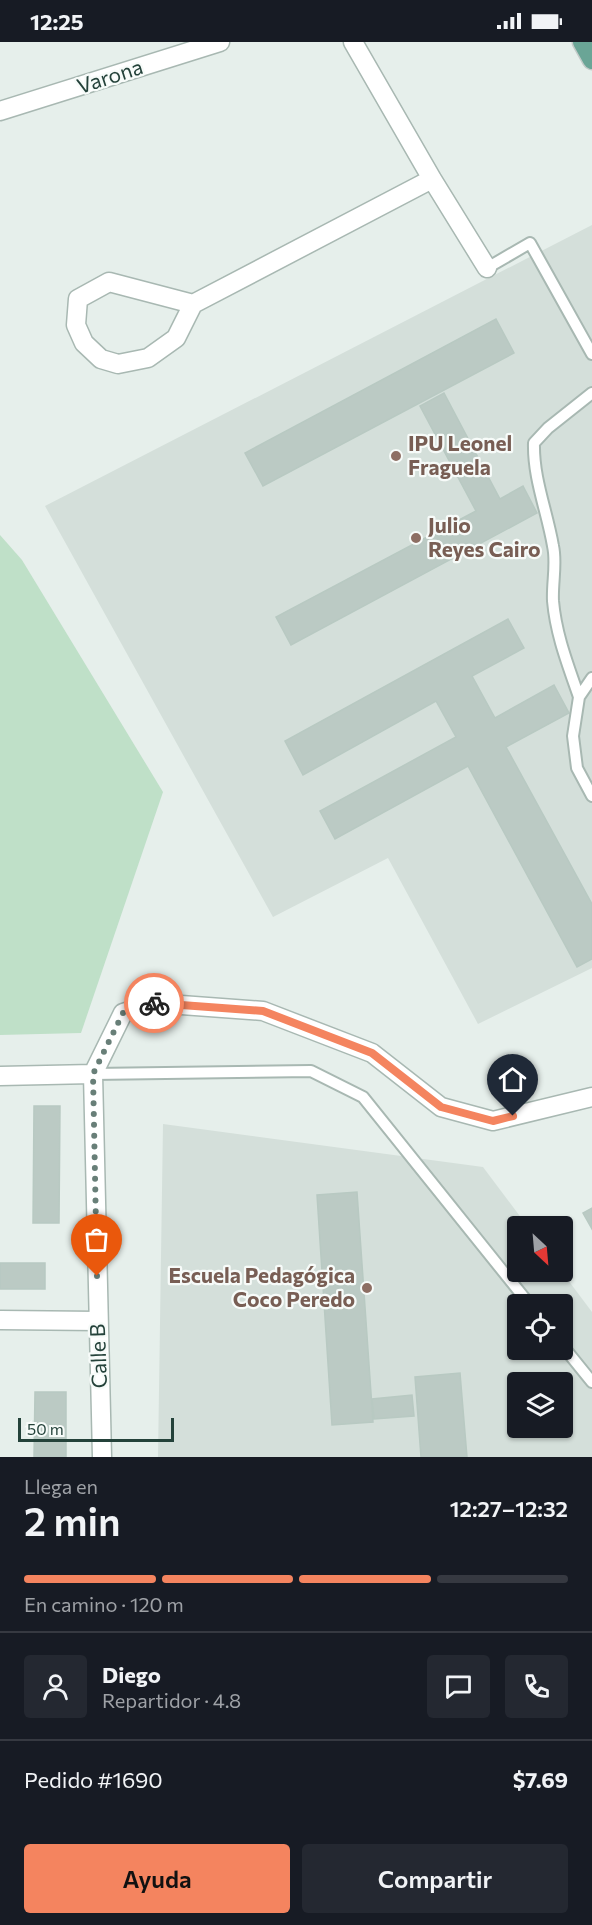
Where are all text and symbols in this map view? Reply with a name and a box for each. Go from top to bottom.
text: 12:25 [30,8,84,35]
street label: Varona [73,53,146,98]
place label: IPU Leonel Fraguela [408,430,512,479]
marker: IPU Leonel Fraguela [389,449,403,463]
place label: Julio Reyes Cairo [428,512,541,561]
marker: Julio Reyes Cairo [409,531,423,545]
courier [124,973,184,1033]
icon: bike [138,987,171,1020]
pin [487,1054,538,1116]
icon: home [496,1063,529,1096]
pin [71,1214,122,1276]
north arrow [507,1216,573,1282]
map controls [507,1216,573,1438]
icon: bag [80,1223,113,1256]
place label: Escuela Pedagógica Coco Peredo [169,1262,355,1311]
marker: Escuela Pedagógica Coco Peredo [360,1281,374,1295]
button: locate [507,1294,573,1360]
street label: Calle B [84,1323,111,1389]
button: layers [507,1372,573,1438]
scale bar [18,1415,174,1442]
text: 50 m [27,1419,64,1438]
text: Llega en [24,1474,98,1498]
text: 12:27–12:32 [450,1495,568,1522]
text: 2 min [24,1496,121,1544]
text: En camino · 120 m [24,1592,184,1616]
button: person [24,1655,87,1718]
button: chat [427,1655,490,1718]
button: phone [505,1655,568,1718]
text: Diego [102,1661,161,1688]
text: Repartidor · 4.8 [102,1688,241,1712]
text: Pedido #1690 [24,1766,163,1793]
text: $7.69 [513,1766,568,1793]
button: Ayuda [24,1844,290,1913]
button: Compartir [302,1844,568,1913]

